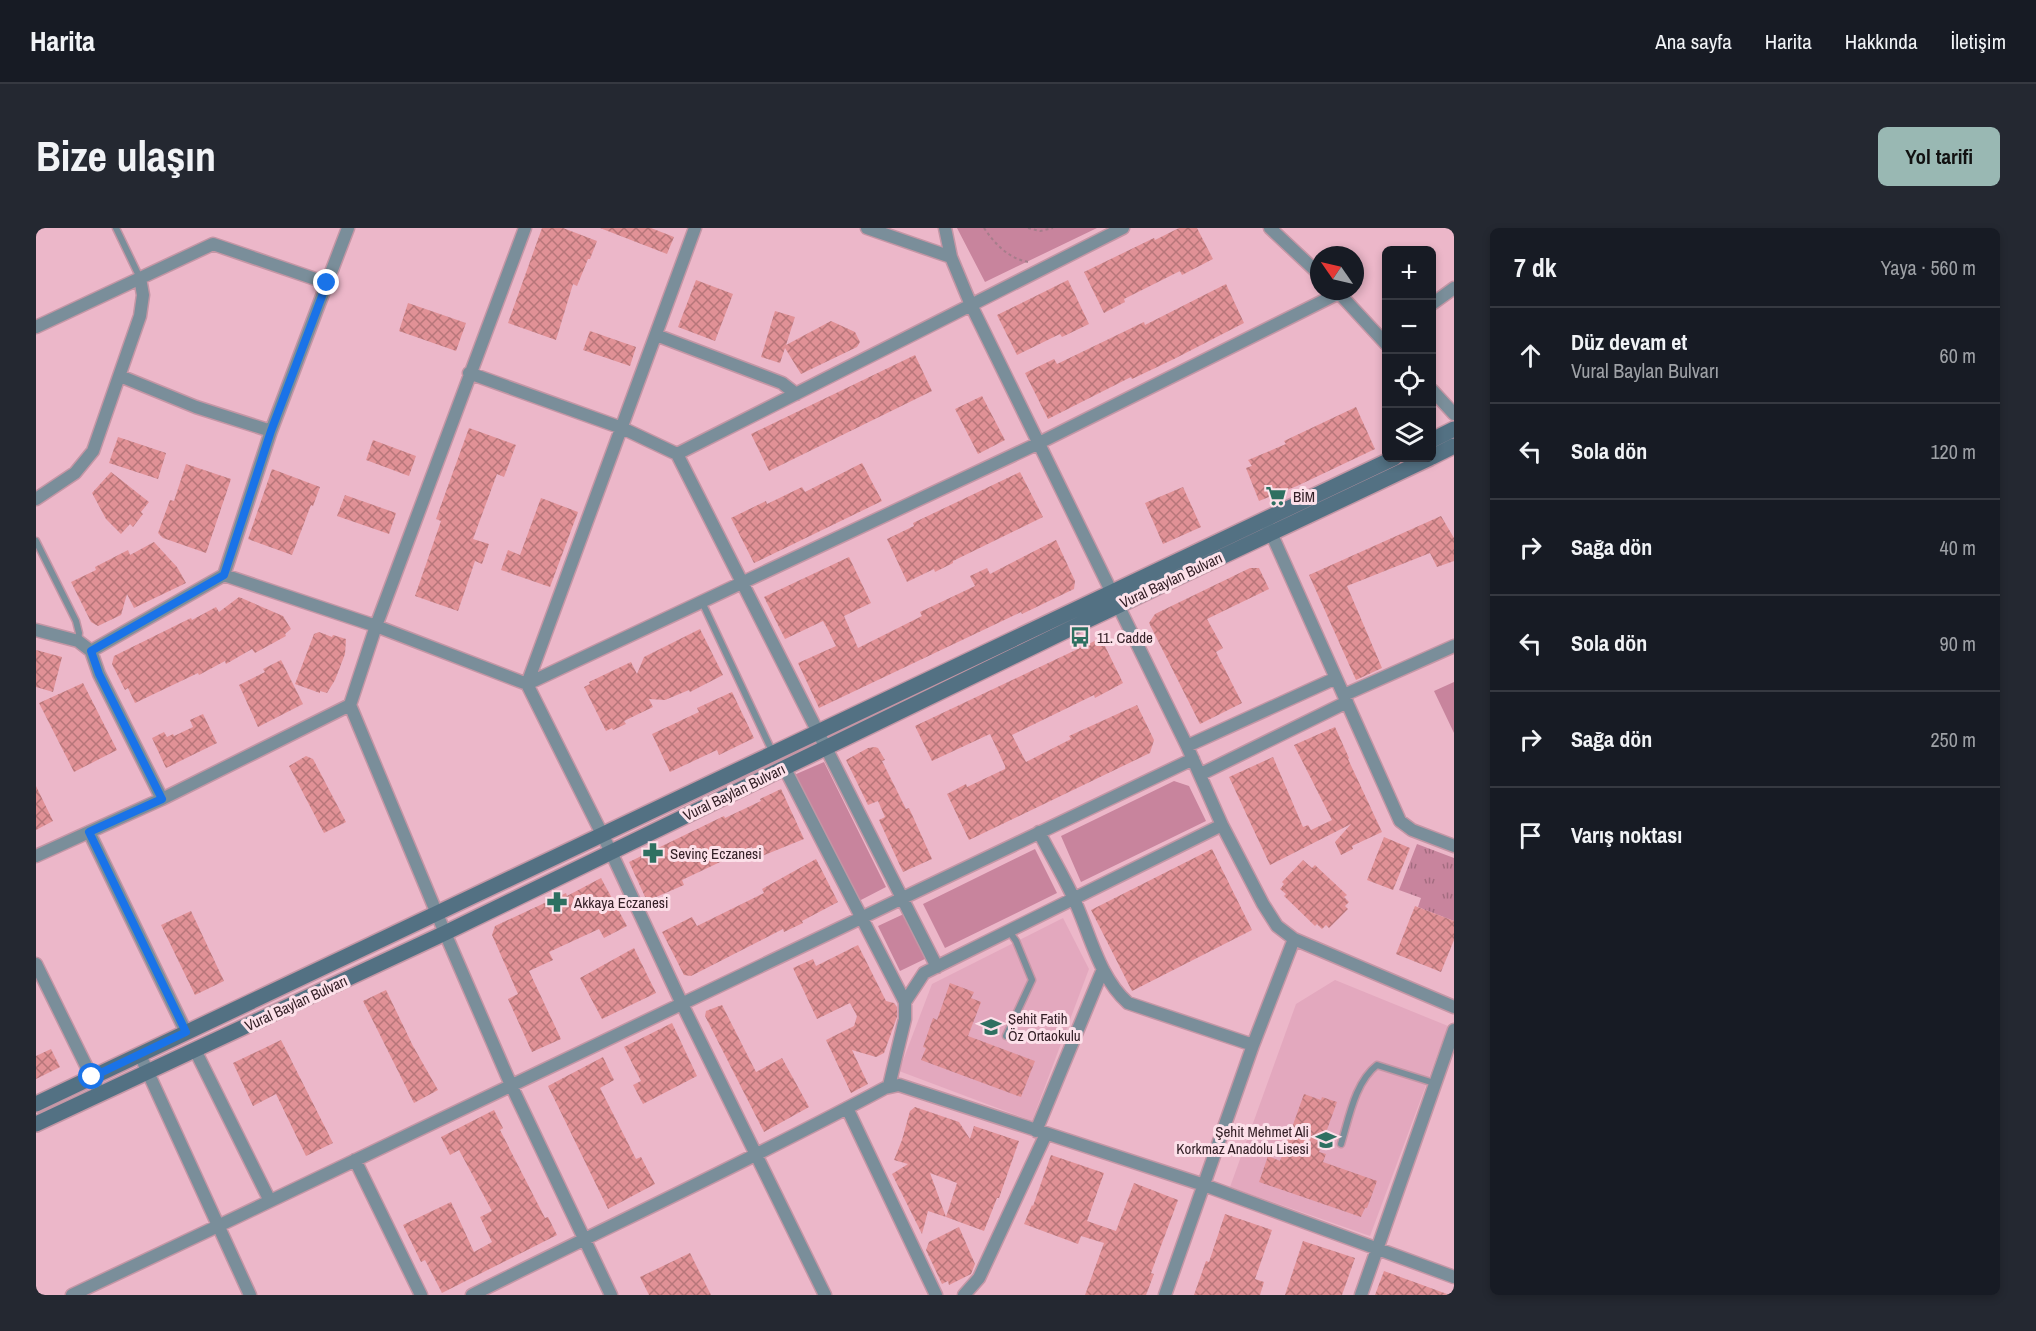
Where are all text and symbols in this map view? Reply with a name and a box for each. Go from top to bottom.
text: Harita [30,22,95,60]
text: Ana sayfa [1655,27,1732,56]
text: Harita [1765,27,1812,56]
text: Hakkında [1845,27,1917,56]
text: İletişim [1950,27,2006,56]
button: Yol tarifi [1878,127,2000,186]
text: Bize ulaşın [36,128,216,184]
north arrow [1310,246,1364,300]
map controls [1382,246,1436,462]
button: + [1382,246,1436,300]
text: 7 dk [1514,250,1557,285]
text: Yaya · 560 m [1881,254,1976,281]
route end [313,269,339,295]
button: − [1382,300,1436,354]
text: Düz devam et [1571,327,1687,357]
icon: ahead [1514,339,1547,372]
text: 60 m [1940,342,1976,369]
button: locate [1382,354,1436,408]
text: Vural Baylan Bulvarı [1571,357,1719,384]
button: layers [1382,408,1436,462]
icon: left [1514,435,1547,468]
text: Sola dön [1571,436,1647,466]
text: 120 m [1930,438,1976,465]
supermarket icon: BİM [1264,484,1288,508]
place label: BİM [1293,486,1315,507]
icon: right [1514,531,1547,564]
text: Sağa dön [1571,532,1652,562]
text: 40 m [1940,534,1976,561]
street label: Vural Baylan Bulvarı [1116,547,1226,613]
bus stop icon: 11. Cadde [1068,625,1092,649]
place label: 11. Cadde [1097,627,1153,648]
icon: left [1514,627,1547,660]
text: Sola dön [1571,628,1647,658]
text: 90 m [1940,630,1976,657]
icon: right [1514,723,1547,756]
text: Sağa dön [1571,724,1652,754]
text: 250 m [1930,726,1976,753]
street label: Vural Baylan Bulvarı [680,758,788,826]
icon: arrive [1514,819,1547,852]
text: Varış noktası [1571,820,1682,850]
pharmacy icon: Sevinç Eczanesi [641,841,665,865]
place label: Sevinç Eczanesi [670,843,762,864]
pharmacy icon: Akkaya Eczanesi [545,890,569,914]
place label: Akkaya Eczanesi [573,892,668,913]
street label: Vural Baylan Bulvarı [241,970,351,1036]
place label: Şehit Fatih Öz Ortaokulu [1008,1008,1080,1046]
school or university icon: Şehit Fatih Öz Ortaokulu [979,1015,1003,1039]
route start [78,1063,104,1089]
place label: Şehit Mehmet Ali Korkmaz Anadolu Lisesi [1176,1121,1309,1159]
school or university icon: Şehit Mehmet Ali Korkmaz Anadolu Lisesi [1314,1128,1338,1152]

